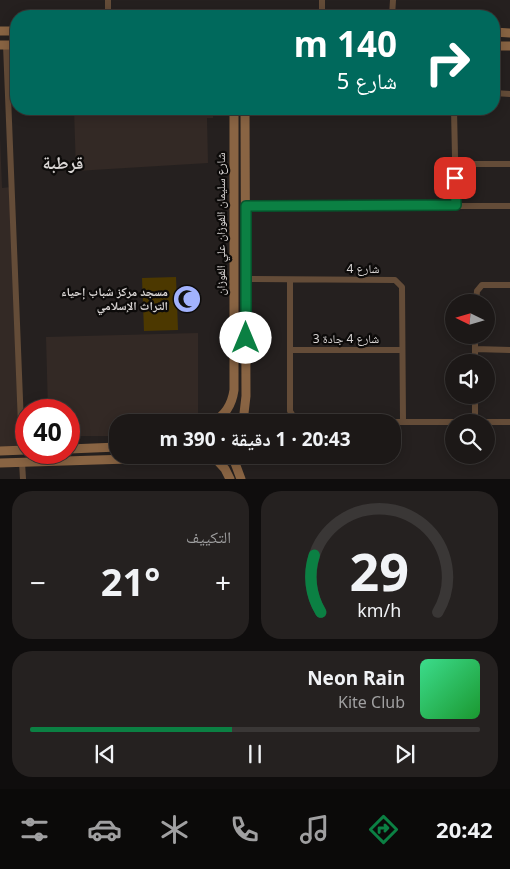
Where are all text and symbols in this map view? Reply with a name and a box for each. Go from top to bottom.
text: 140 m [294,20,397,67]
icon: right [415,30,480,95]
text: شارع 5 [337,65,397,95]
district label: قرطبة [43,150,83,174]
street label: شارع سليمان الفوزان علي الفوزان [212,152,231,296]
pin [434,157,476,199]
icon: arrive [441,164,469,192]
street label: شارع 4 [347,260,380,277]
place label: مسجد مركز شباب إحياء التراث الإسلامي [61,283,168,316]
mosque icon: مسجد مركز شباب إحياء التراث الإسلامي [172,284,202,314]
north arrow [445,294,495,344]
map controls [445,294,495,464]
position arrow [219,311,271,363]
street label: شارع 4 جادة 3 [313,330,379,347]
button: sound [445,354,495,404]
speed limit sign: 40 [15,399,80,464]
button: search [445,414,495,464]
text: 20:43 · 1 دقيقة · 390 m [159,426,351,452]
text: التكييف [186,526,231,548]
text: 29 [350,535,409,606]
text: 21° [101,555,160,607]
text: − [30,563,46,601]
text: + [215,563,231,601]
text: km/h [358,598,401,622]
text: Neon Rain [307,665,405,691]
text: Kite Club [338,691,405,713]
icon: previous [91,740,119,768]
icon: pause [241,740,269,768]
icon: next [391,740,419,768]
icon: filters [17,812,52,847]
icon: car [87,812,122,847]
icon: climate [157,812,192,847]
icon: phone [227,812,262,847]
icon: music [297,812,332,847]
icon: directions [366,812,401,847]
text: 20:42 [436,814,493,844]

